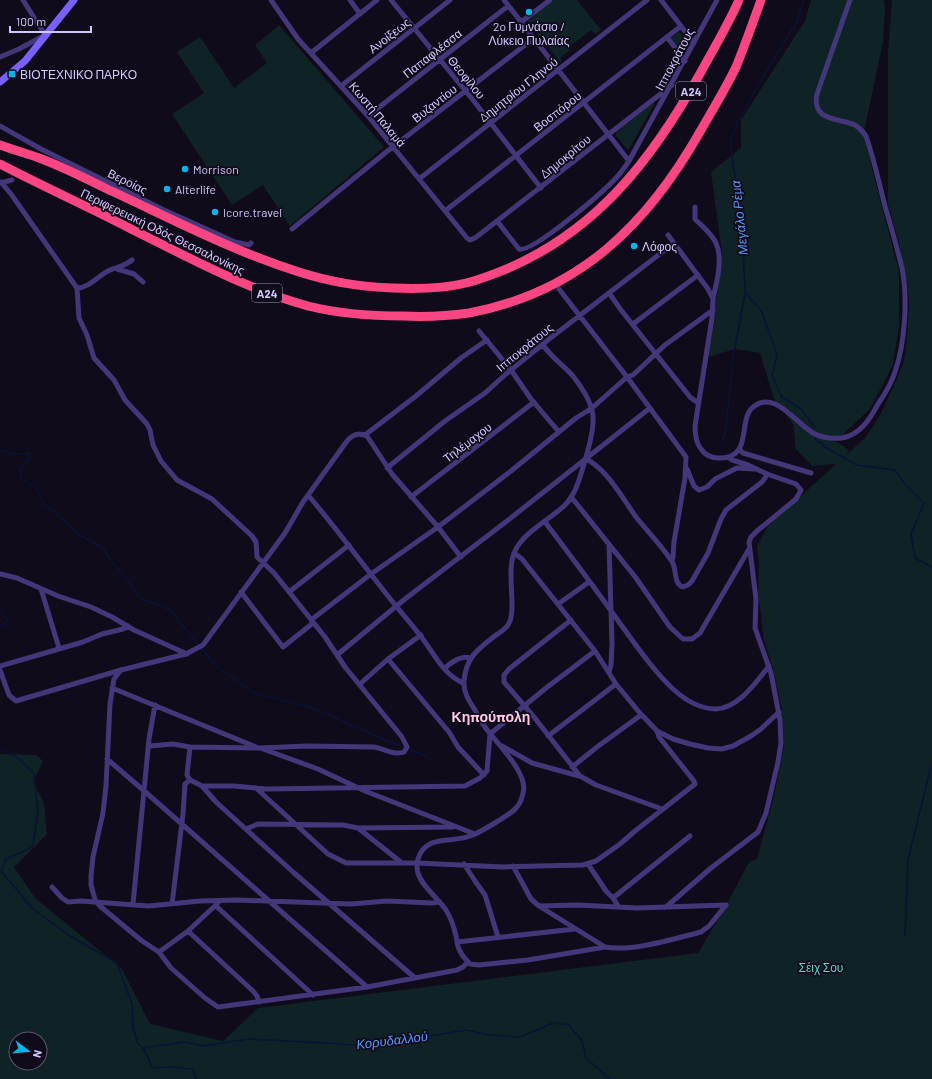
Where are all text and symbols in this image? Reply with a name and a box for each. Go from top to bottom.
marker: 2o Γυμνάσιο / Λύκειο Πυλαίας [524,7,534,17]
scale bar [10,8,91,34]
text: 100 m [16,14,46,28]
street label: Ανοίξεως [365,14,413,56]
place label: 2o Γυμνάσιο / Λύκειο Πυλαίας [488,19,570,48]
street label: Ιπποκράτους [652,25,697,93]
street label: Παπαφλέσσα [400,26,465,81]
street label: Θεοφίλου [445,53,488,102]
street label: Δημητρίου Γληνού [476,54,561,125]
place label: ΒΙΟΤΕΧΝΙΚΟ ΠΑΡΚΟ [20,67,137,81]
marker: ΒΙΟΤΕΧΝΙΚΟ ΠΑΡΚΟ [7,69,17,79]
street label: Κωστή Παλαμά [346,79,409,150]
street label: Βυζαντίου [409,81,460,126]
road number: Α24 [676,82,706,100]
street label: Βοσπόρου [530,88,584,135]
street label: Δημοκρίτου [537,131,594,181]
place label: Morrison [193,162,239,176]
marker: Morrison [180,164,190,174]
street label: Βεροίας [106,165,150,198]
water label: Μεγάλο Ρέμα [727,179,751,256]
place label: Alterlife [175,182,216,196]
marker: Alterlife [162,184,172,194]
street label: Περιφερειακή Οδός Θεσσαλονίκης [78,185,247,278]
place label: Icore.travel [223,205,282,219]
marker: Icore.travel [210,207,220,217]
place label: Λόφος [642,239,677,254]
marker: Λόφος [629,241,639,251]
road number: Α24 [252,284,282,302]
street label: Ιπποκράτους [493,320,556,375]
street label: Τηλέμαχου [440,419,495,466]
district label: Κηπούπολη [452,708,530,725]
park label: Σέιχ Σου [799,960,843,975]
water label: Κορυδαλλού [355,1028,429,1052]
north arrow [8,1031,48,1071]
text: N [31,1049,45,1059]

